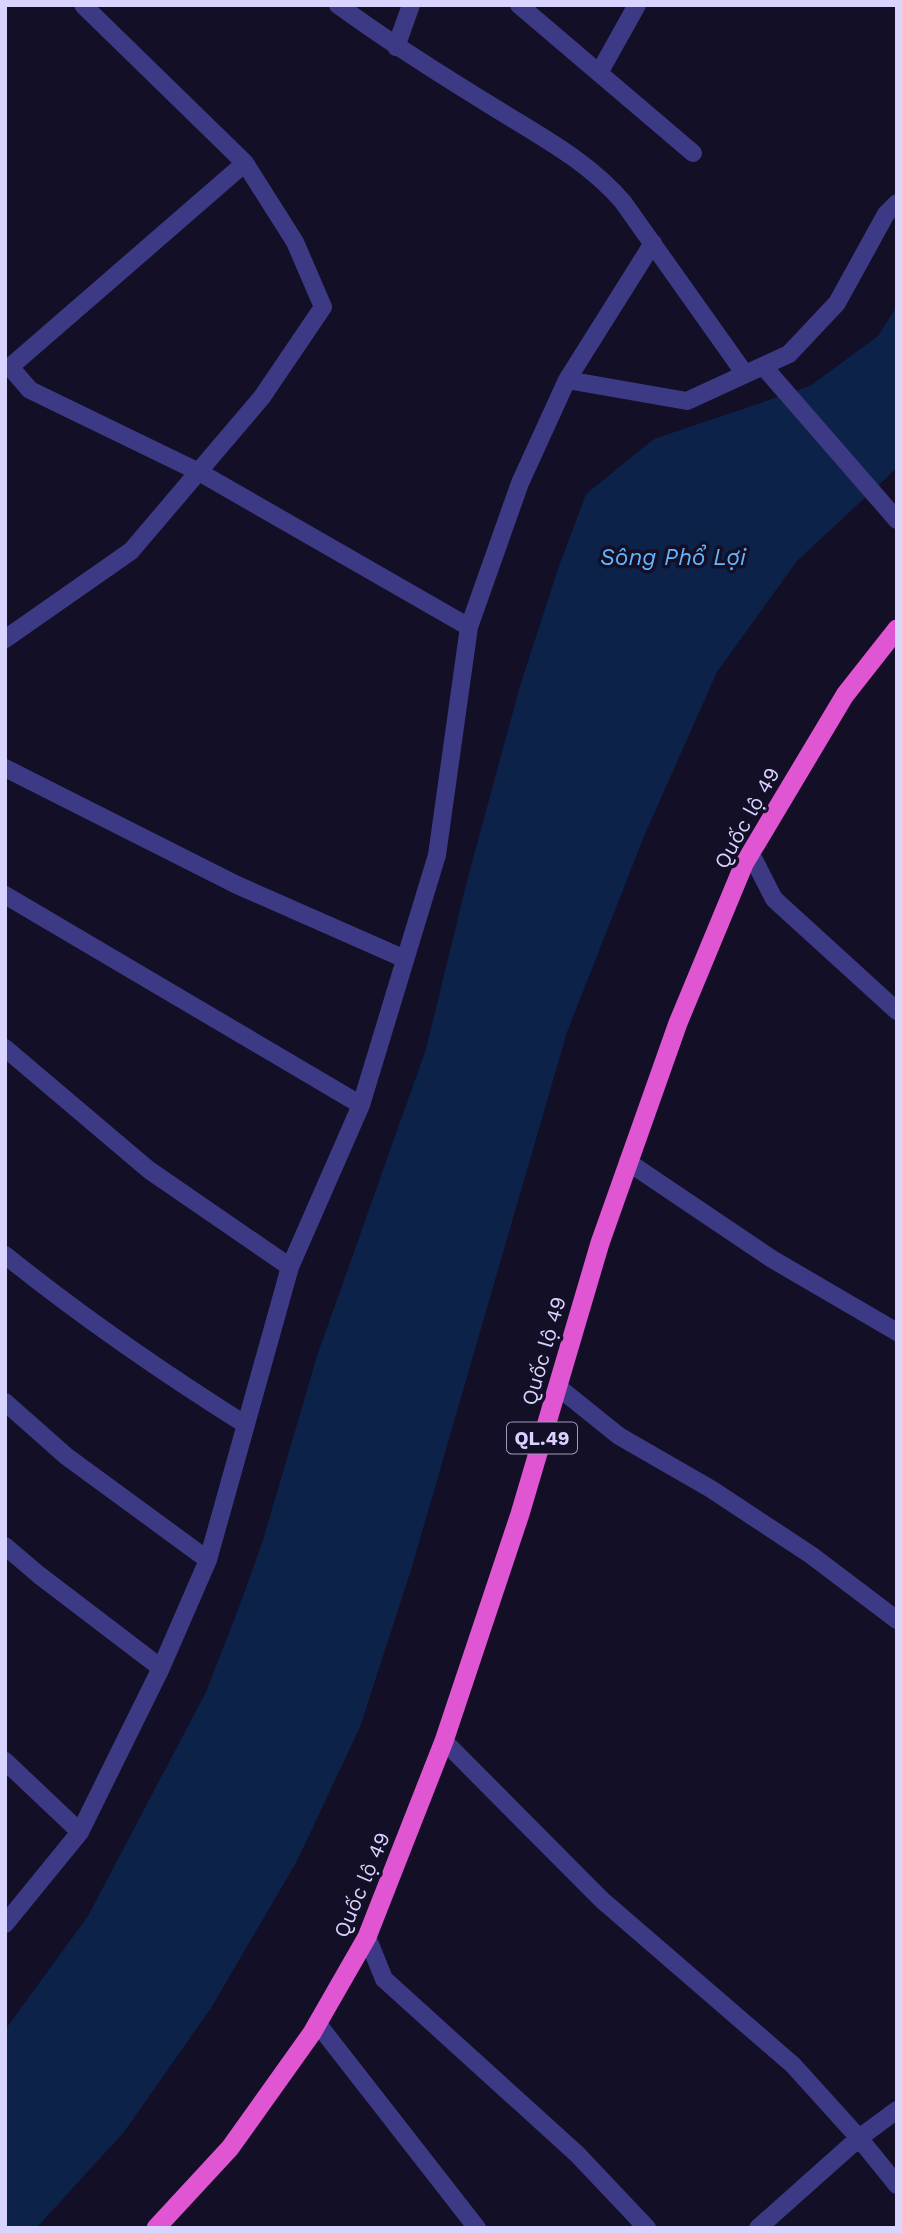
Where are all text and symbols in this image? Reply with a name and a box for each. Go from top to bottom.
water label: Sông Phổ Lợi [600,544,747,571]
street label: Quốc lộ 49 [708,763,785,873]
street label: Quốc lộ 49 [516,1294,571,1408]
road number: QL.49 [507,1422,577,1454]
street label: Quốc lộ 49 [328,1828,395,1941]

